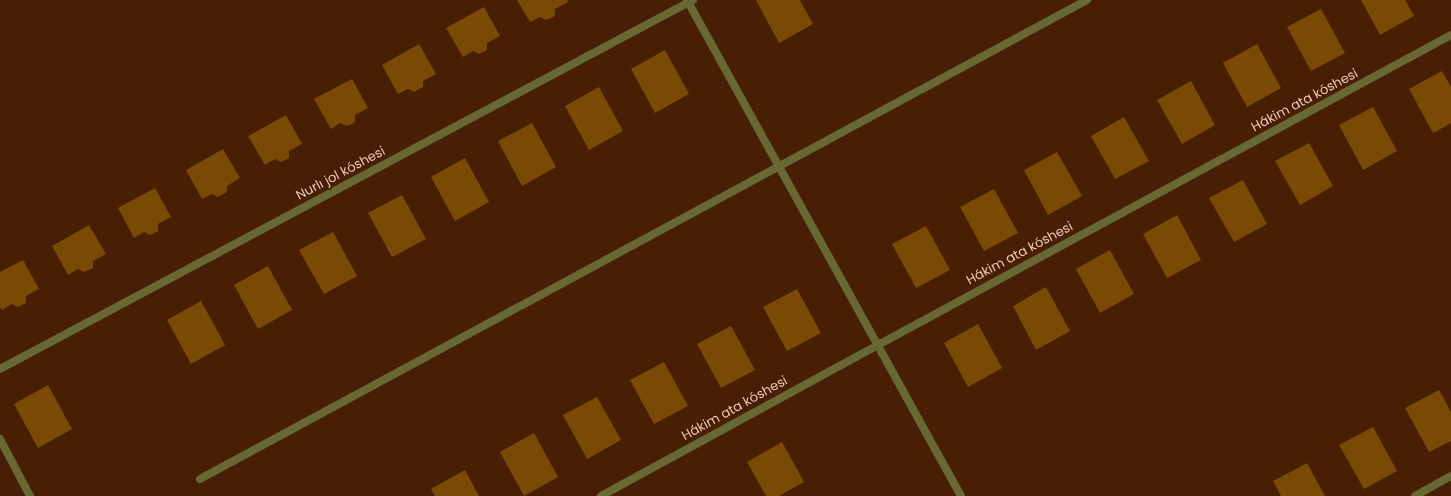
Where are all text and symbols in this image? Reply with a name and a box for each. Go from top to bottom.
street label: Hákim ata kóshesi [1249,66,1361,136]
street label: Nurlı jol kóshesi [294,144,388,204]
street label: Hákim ata kóshesi [964,219,1076,289]
street label: Hákim ata kóshesi [679,373,791,445]

